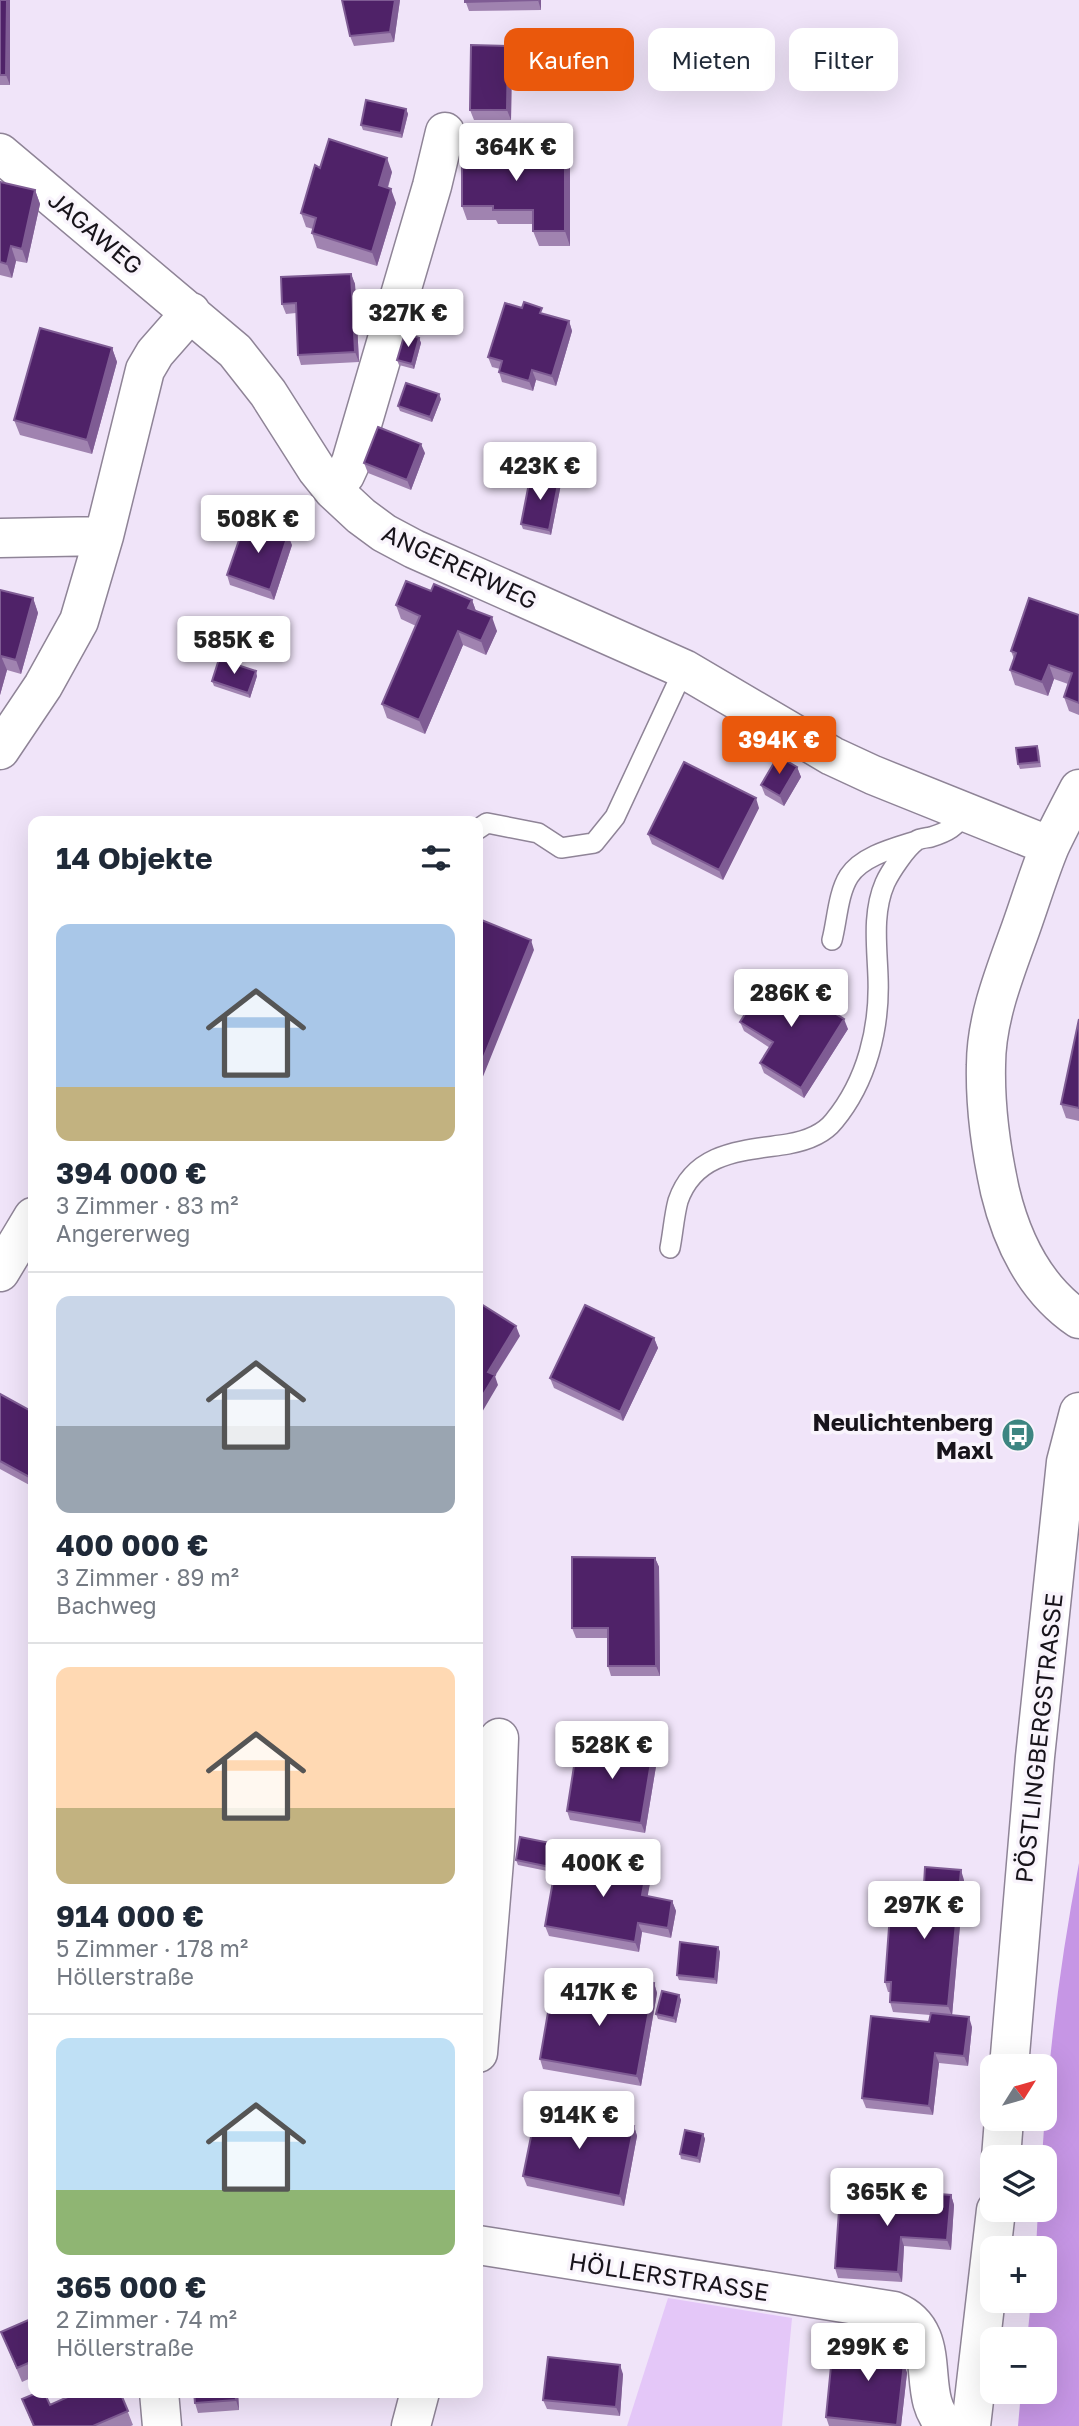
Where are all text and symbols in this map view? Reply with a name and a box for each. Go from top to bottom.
chip: Kaufen [504,28,634,91]
chip: Mieten [648,28,775,91]
chip: Filter [789,28,898,91]
pin: 364K € [459,124,573,183]
text: 364K € [475,132,557,160]
street label: JAGAWEG [43,184,149,280]
pin: 327K € [351,290,465,349]
text: 327K € [368,298,448,326]
pin: 423K € [483,442,597,502]
text: 423K € [499,451,581,479]
pin: 508K € [201,496,315,555]
text: 508K € [217,504,299,532]
street label: ANGERERWEG [378,517,542,615]
pin: 585K € [177,616,291,676]
text: 585K € [193,625,275,653]
pin: 394K € [722,716,836,776]
text: 394K € [738,725,820,753]
icon: filters [417,839,455,877]
text: 14 Objekte [56,840,213,876]
icon: home [193,970,319,1096]
pin: 286K € [734,970,848,1029]
text: 286K € [750,978,832,1006]
text: 394 000 € [56,1155,207,1191]
text: 3 Zimmer · 83 m² [56,1191,238,1219]
text: Angererweg [56,1219,190,1247]
icon: home [193,1342,319,1468]
place label: Neulichtenberg Maxl [812,1407,993,1464]
bus stop icon: Neulichtenberg Maxl [999,1416,1037,1454]
text: 400 000 € [56,1527,208,1563]
text: 3 Zimmer · 89 m² [56,1563,239,1591]
text: Bachweg [56,1591,157,1619]
street label: PÖSTLINGBERGSTRASSE [1008,1592,1068,1884]
icon: home [193,1713,319,1839]
pin: 528K € [555,1722,669,1781]
text: 528K € [571,1730,653,1758]
pin: 400K € [546,1840,660,1899]
text: 400K € [562,1848,644,1876]
pin: 297K € [867,1882,981,1941]
text: 297K € [884,1890,964,1918]
text: 914 000 € [56,1898,204,1934]
text: 5 Zimmer · 178 m² [56,1934,248,1962]
text: Höllerstraße [56,1962,194,1990]
pin: 417K € [542,1968,656,2028]
text: 417K € [560,1977,638,2005]
north arrow [980,2054,1057,2132]
map controls [980,2054,1057,2404]
icon: home [193,2084,319,2210]
pin: 914K € [522,2092,636,2151]
text: 914K € [539,2100,619,2128]
button: layers [980,2145,1057,2222]
pin: 365K € [830,2168,944,2228]
text: 365K € [846,2177,928,2205]
button: + [980,2236,1057,2313]
street label: HÖLLERSTRASSE [567,2246,771,2306]
text: 365 000 € [56,2269,206,2305]
text: 2 Zimmer · 74 m² [56,2305,237,2333]
pin: 299K € [811,2324,925,2383]
button: − [980,2327,1057,2404]
text: 299K € [827,2332,909,2360]
text: Höllerstraße [56,2333,194,2361]

